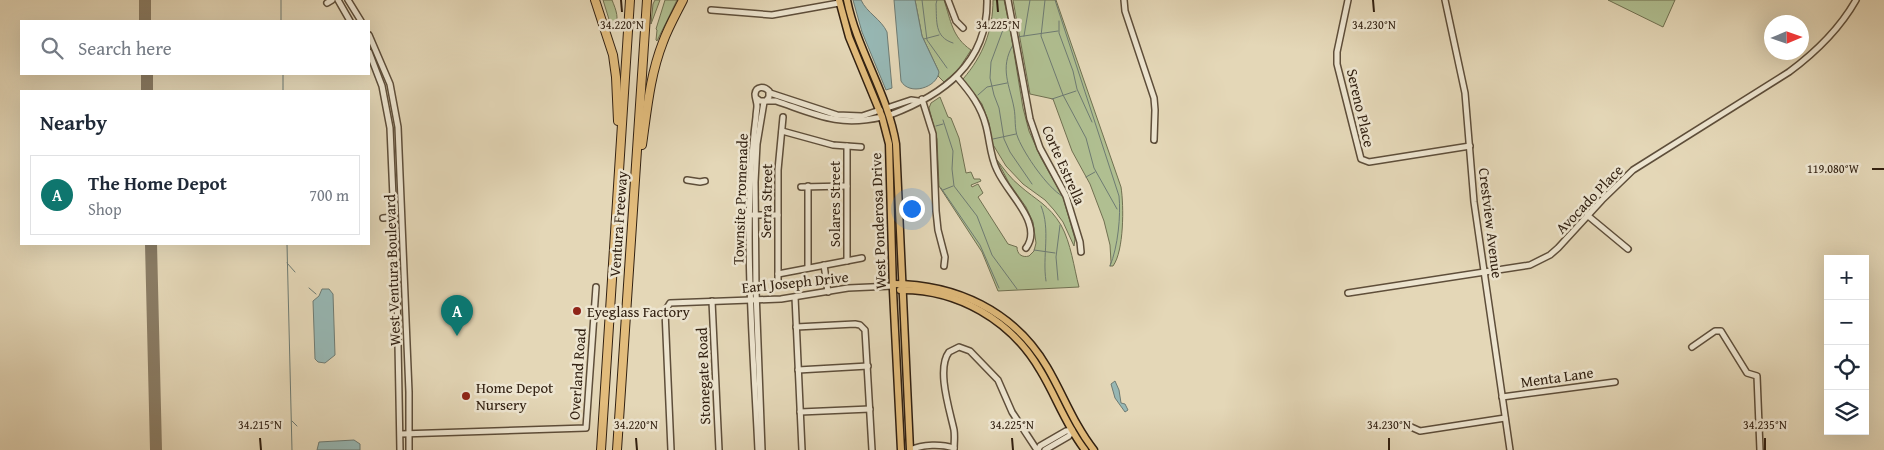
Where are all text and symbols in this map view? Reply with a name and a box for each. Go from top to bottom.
north arrow [1764,15,1809,60]
text: 34.220°N [600,16,644,33]
text: 34.225°N [976,16,1020,33]
text: 34.230°N [1352,16,1396,33]
search box [20,20,370,75]
icon: search [38,34,66,62]
text: Search here [78,34,172,62]
street label: Sereno Place [1342,67,1380,149]
text: Nearby [40,107,107,138]
street label: Corte Estrella [1037,122,1091,208]
street label: Townsite Promenade [727,133,753,265]
street label: West Ponderosa Drive [865,152,891,290]
street label: Solares Street [824,160,845,247]
street label: Avocado Place [1551,160,1627,238]
text: 119.080°W [1807,160,1860,177]
street label: Serra Street [755,163,777,239]
street label: Crestview Avenue [1474,167,1508,279]
text: The Home Depot [88,169,227,197]
street label: Ventura Freeway [604,170,632,278]
text: A [52,183,62,207]
text: 700 m [309,183,349,207]
street label: West Ventura Boulevard [379,194,405,346]
your location [899,196,925,222]
text: Shop [88,197,122,221]
map controls [1824,255,1869,435]
button: + [1824,255,1869,300]
street label: Earl Joseph Drive [741,266,849,298]
pin: A [441,295,473,336]
button: − [1824,300,1869,345]
place label: Eyeglass Factory [587,301,690,322]
marker: Eyeglass Factory [571,305,583,317]
street label: Overland Road [563,327,591,421]
street label: Stonegate Road [691,327,715,425]
button: locate [1824,345,1869,390]
street label: Menta Lane [1519,362,1595,392]
place label: Home Depot Nursery [476,377,554,415]
marker: Home Depot Nursery [460,390,472,402]
button: layers [1824,390,1869,435]
text: 34.215°N [238,416,282,433]
text: 34.220°N [614,416,658,433]
text: 34.225°N [990,416,1034,433]
text: 34.230°N [1367,416,1411,433]
text: 34.235°N [1743,416,1787,433]

